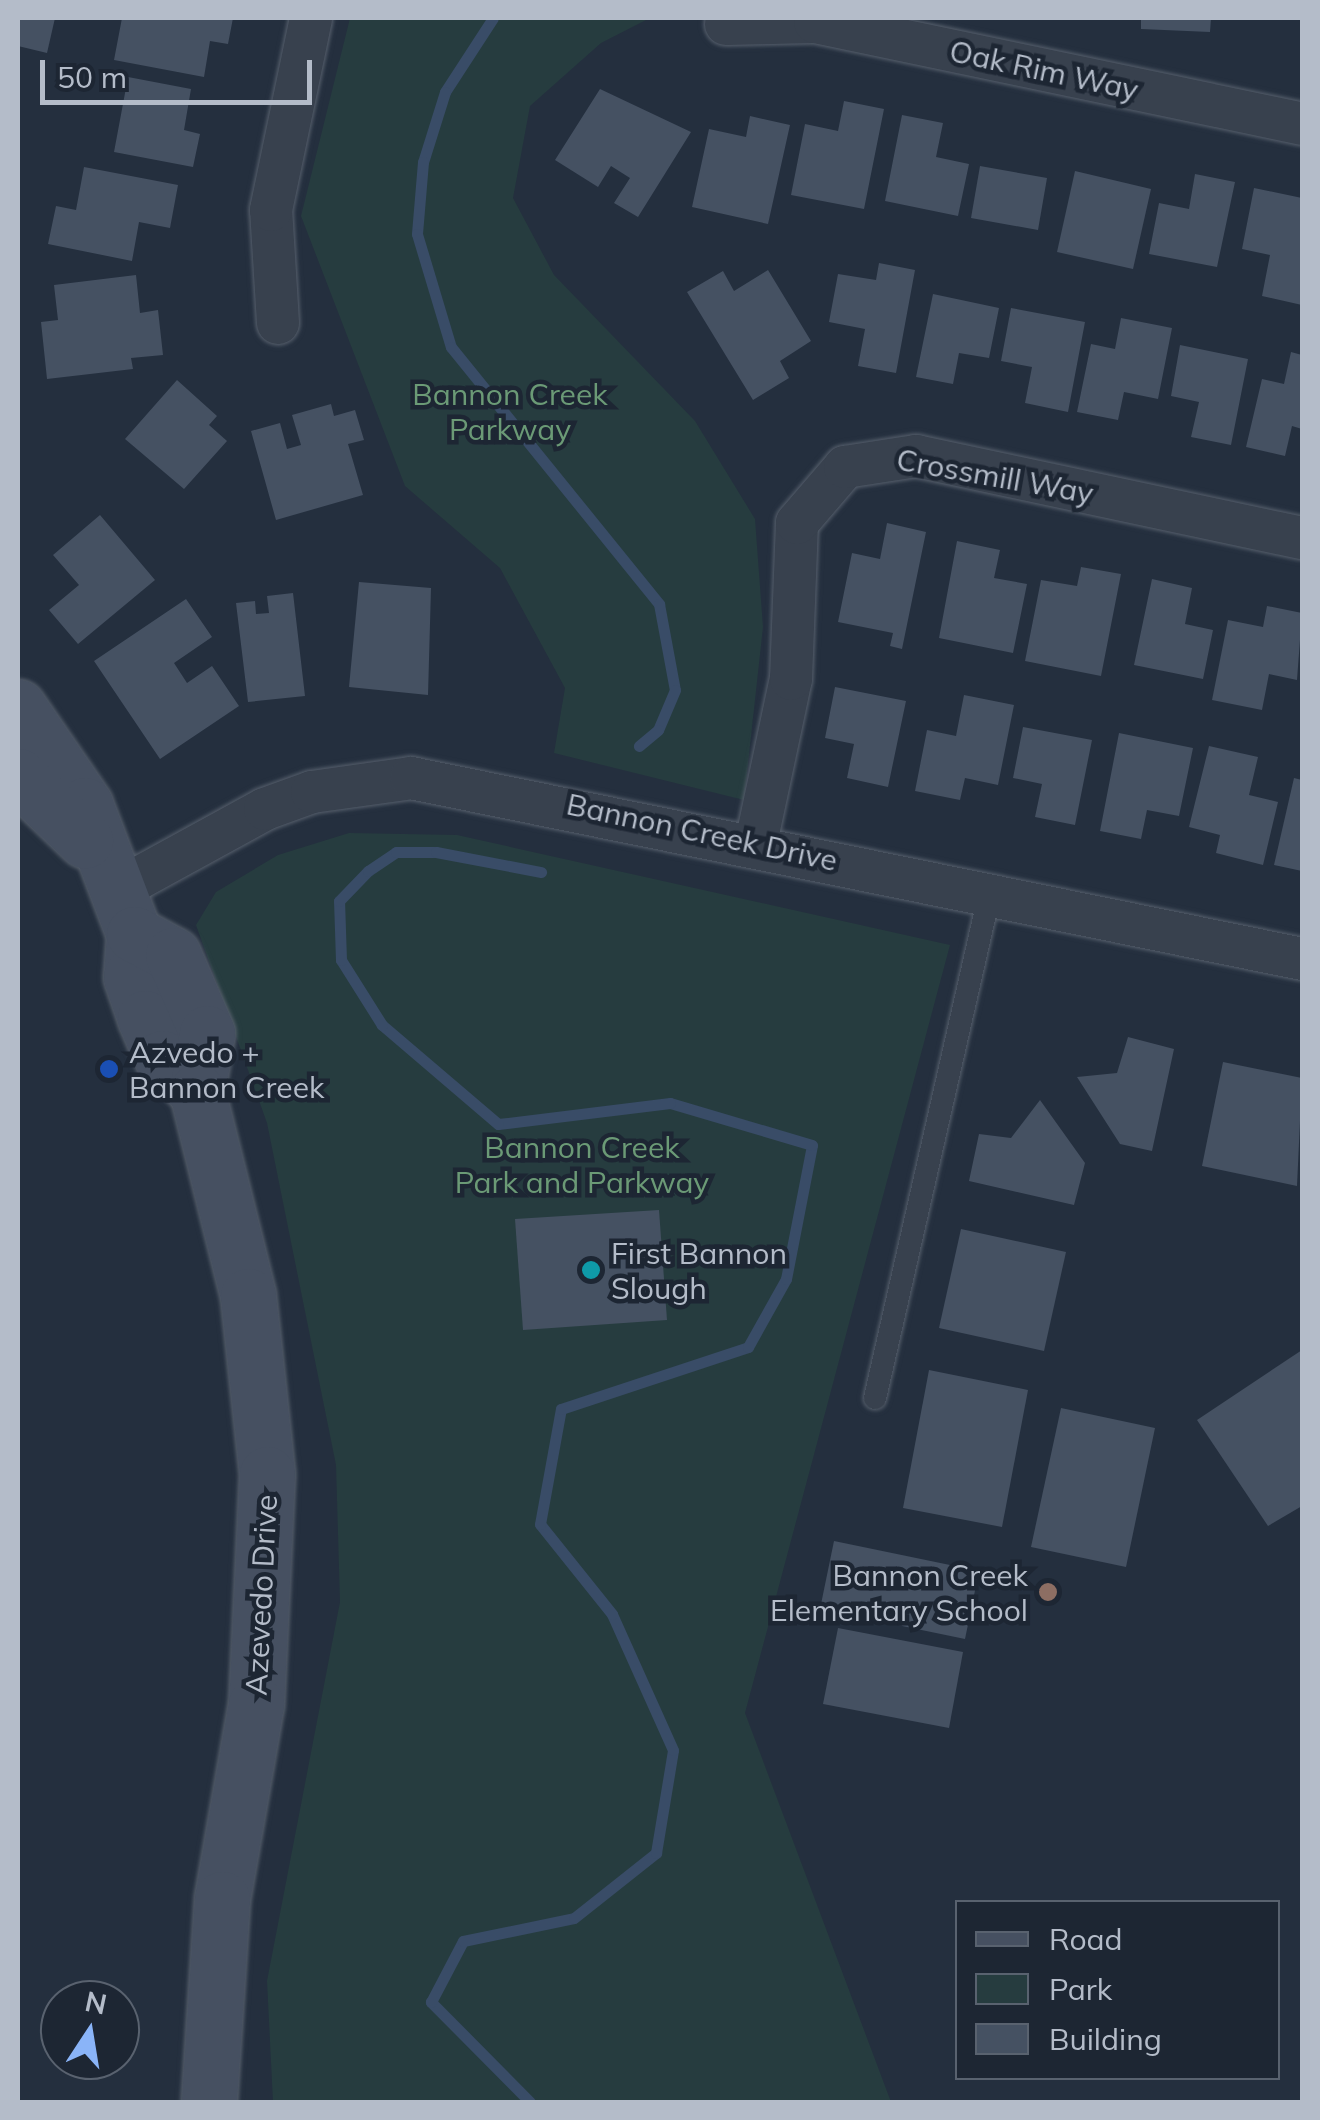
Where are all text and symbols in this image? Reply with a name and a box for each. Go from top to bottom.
street label: Oak Rim Way [946,32,1142,108]
scale bar [45,40,318,102]
text: 50 m [57,58,127,96]
park label: Bannon Creek Parkway [412,376,608,446]
street label: Crossmill Way [894,441,1096,511]
street label: Bannon Creek Drive [563,786,841,878]
place label: Azvedo + Bannon Creek [129,1034,324,1104]
marker: Azvedo + Bannon Creek [98,1058,120,1080]
park label: Bannon Creek Park and Parkway [455,1129,709,1200]
place label: First Bannon Slough [611,1235,787,1306]
marker: First Bannon Slough [580,1259,602,1281]
street label: Azevedo Drive [238,1494,284,1696]
place label: Bannon Creek Elementary School [770,1557,1028,1628]
marker: Bannon Creek Elementary School [1037,1581,1059,1603]
legend [955,1900,1280,2080]
text: Road [1049,1920,1123,1958]
text: Park [1049,1970,1112,2008]
north arrow [40,1980,140,2080]
text: N [82,1983,110,2021]
text: Building [1049,2020,1162,2058]

